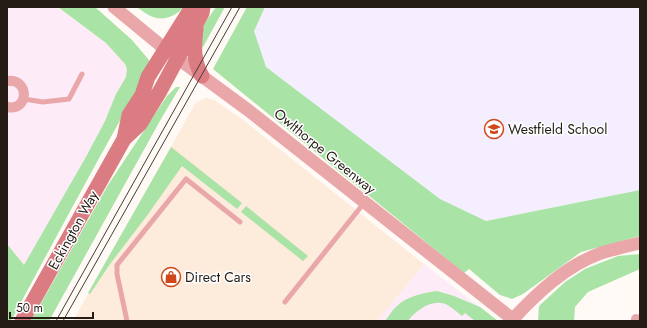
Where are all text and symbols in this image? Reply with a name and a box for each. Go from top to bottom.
street label: Owlthorpe Greenway [270,104,381,199]
school or university icon: Westfield School [483,118,505,140]
place label: Westfield School [508,119,607,139]
street label: Eckington Way [43,186,103,273]
shop icon: Direct Cars [160,266,182,288]
place label: Direct Cars [185,267,251,287]
scale bar [10,294,93,320]
text: 50 m [16,299,43,317]

